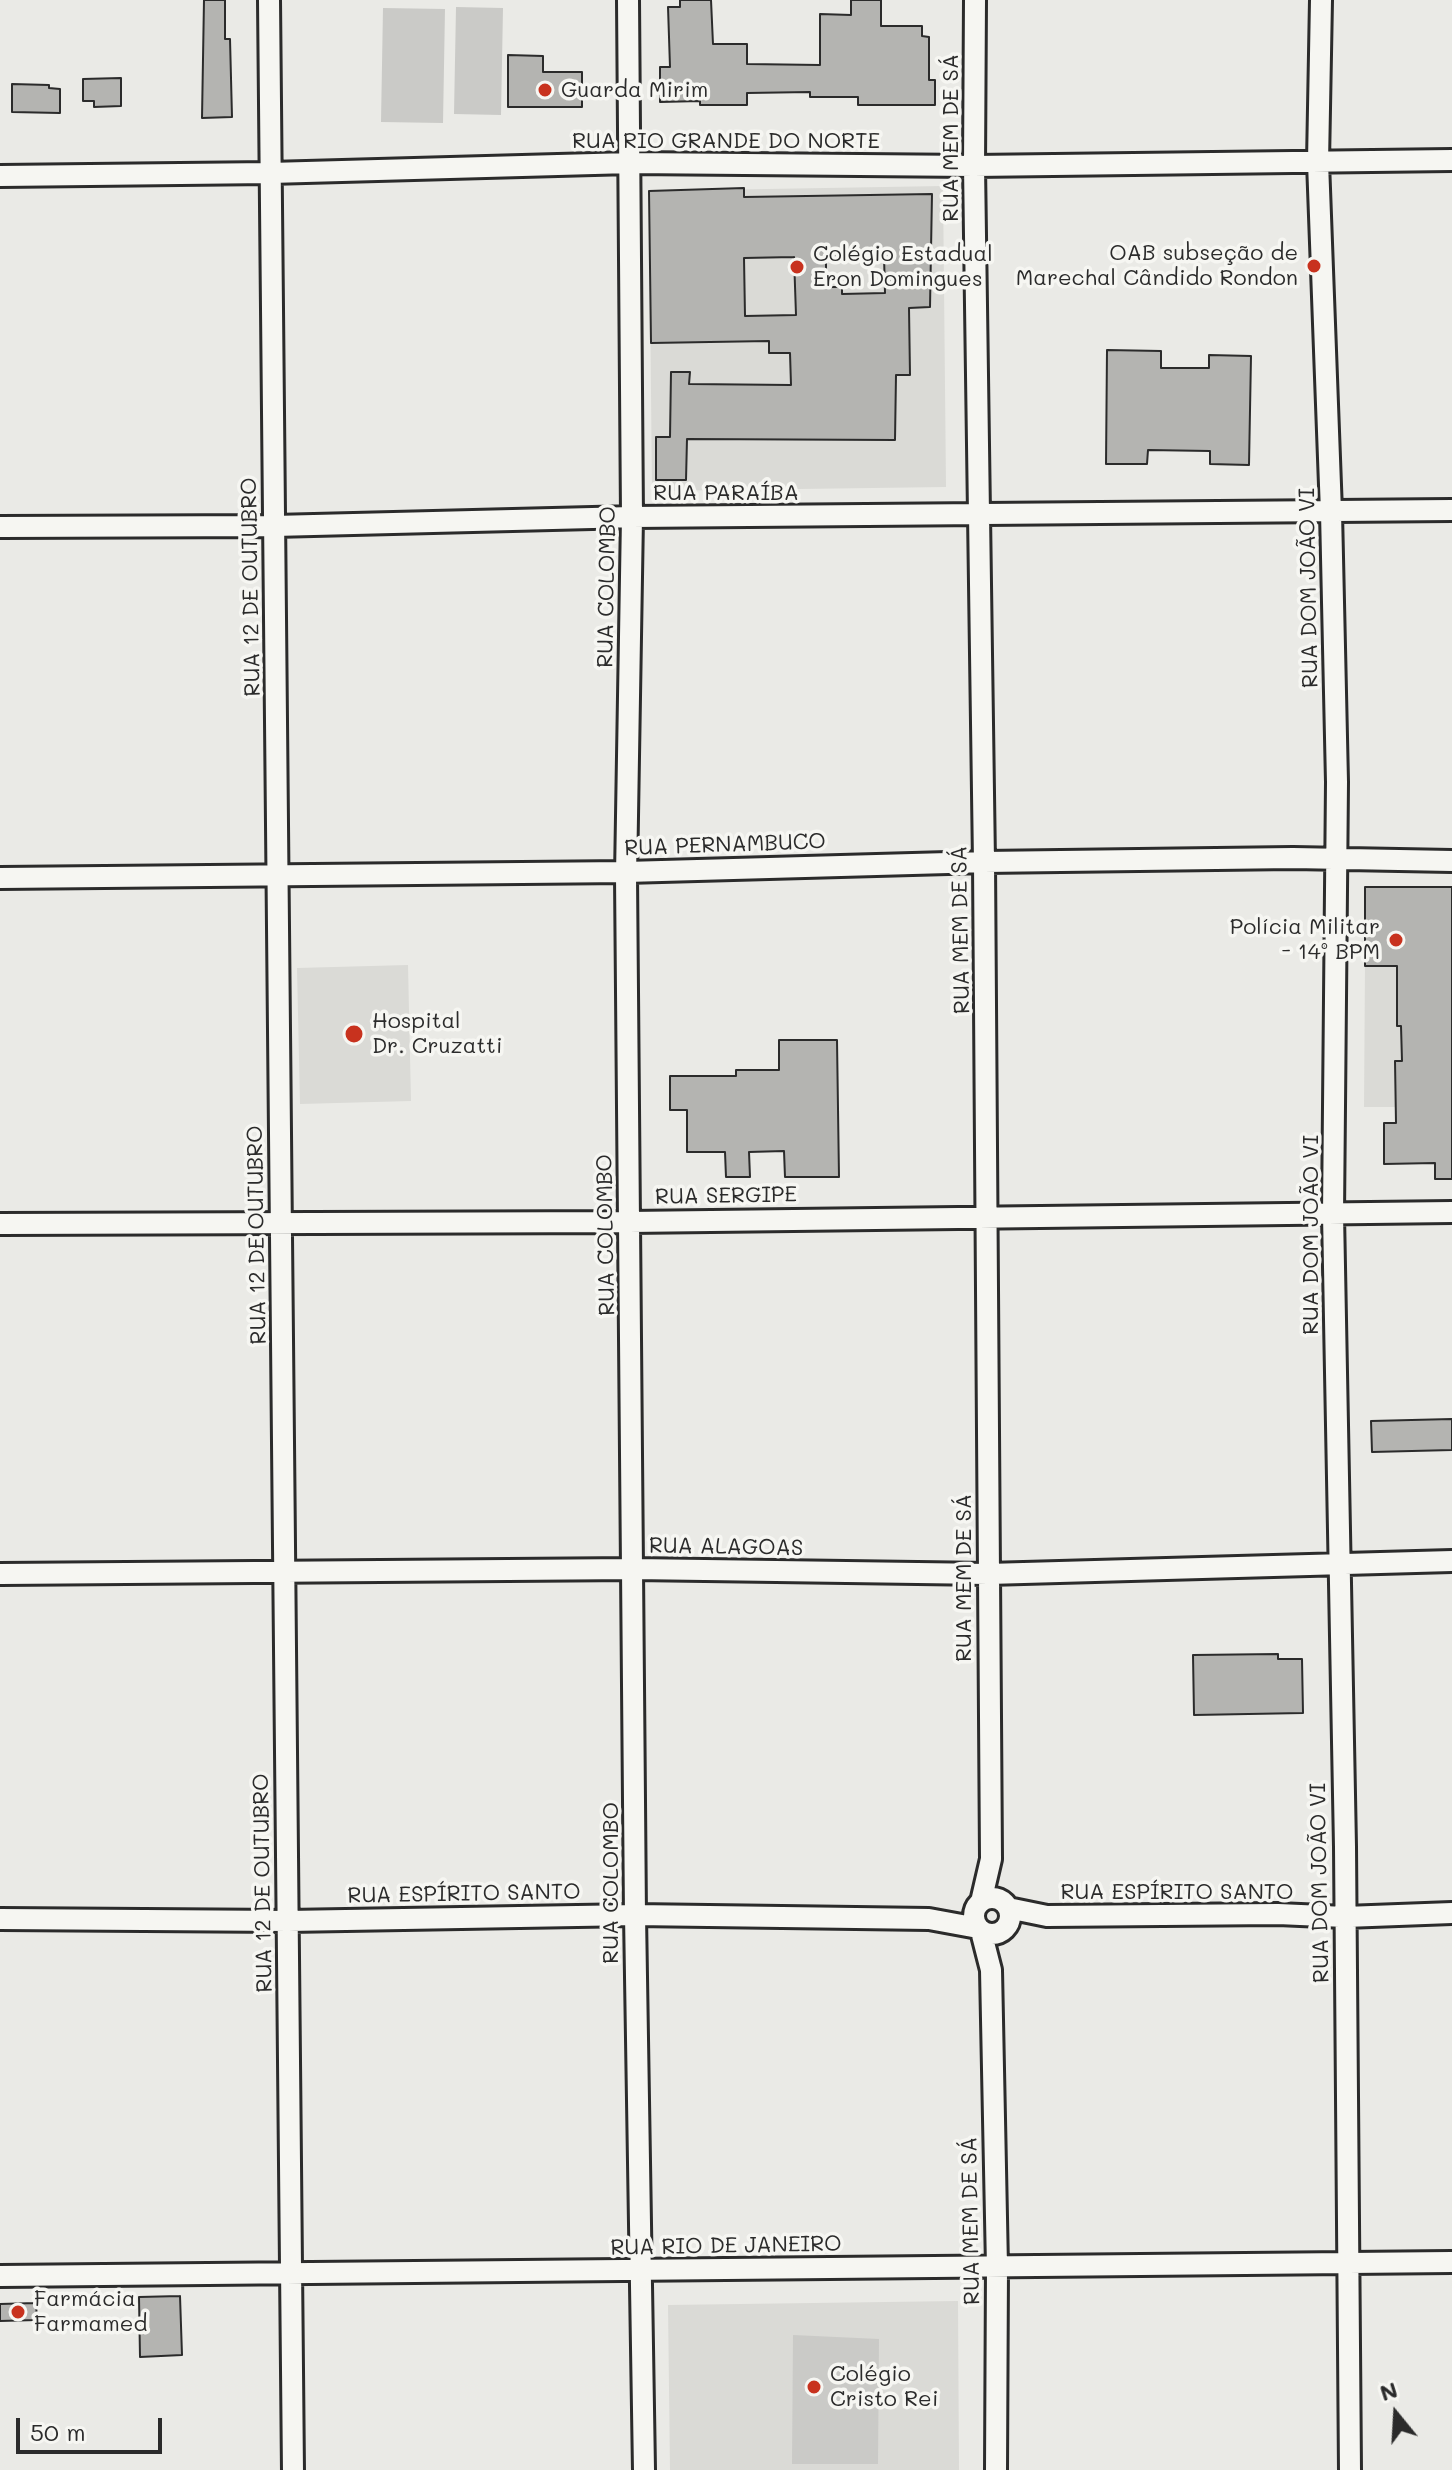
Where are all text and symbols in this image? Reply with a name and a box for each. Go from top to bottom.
street label: RUA MEM DE SÁ [938,54,964,222]
place label: Guarda Mirim [561,77,708,103]
marker: Guarda Mirim [536,81,554,99]
street label: RUA RIO GRANDE DO NORTE [572,128,880,154]
place label: OAB subseção de Marechal Cândido Rondon [1016,240,1298,292]
place label: Colégio Estadual Eron Domingues [813,241,993,292]
marker: OAB subseção de Marechal Cândido Rondon [1305,257,1323,275]
marker: Colégio Estadual Eron Domingues [788,258,806,276]
street label: RUA 12 DE OUTUBRO [236,477,266,697]
street label: RUA PARAÍBA [653,480,799,506]
street label: RUA DOM JOÃO VI [1294,488,1324,688]
street label: RUA COLOMBO [592,506,622,668]
street label: RUA PERNAMBUCO [624,828,826,862]
street label: RUA MEM DE SÁ [946,846,976,1014]
place label: Polícia Militar - 14º BPM [1230,914,1380,966]
marker: Polícia Militar - 14º BPM [1387,931,1405,949]
place label: Hospital Dr. Cruzatti [372,1008,503,1060]
marker: Hospital Dr. Cruzatti [343,1023,365,1045]
street label: RUA 12 DE OUTUBRO [242,1125,272,1345]
street label: RUA DOM JOÃO VI [1298,1135,1324,1335]
street label: RUA COLOMBO [591,1154,621,1316]
street label: RUA SERGIPE [655,1182,797,1210]
street label: RUA MEM DE SÁ [951,1494,977,1662]
street label: RUA ALAGOAS [649,1532,803,1562]
street label: RUA 12 DE OUTUBRO [248,1773,278,1993]
street label: RUA DOM JOÃO VI [1305,1783,1335,1983]
street label: RUA COLOMBO [598,1802,624,1964]
street label: RUA ESPÍRITO SANTO [347,1879,581,1909]
street label: RUA ESPÍRITO SANTO [1060,1879,1294,1905]
street label: RUA MEM DE SÁ [956,2137,986,2305]
street label: RUA RIO DE JANEIRO [610,2231,842,2261]
place label: Farmácia Farmamed [34,2286,147,2338]
marker: Farmácia Farmamed [9,2303,27,2321]
place label: Colégio Cristo Rei [830,2361,938,2412]
north arrow [1356,2374,1436,2454]
text: N [1376,2374,1401,2407]
marker: Colégio Cristo Rei [805,2378,823,2396]
scale bar [20,2402,166,2452]
text: 50 m [30,2416,86,2447]

